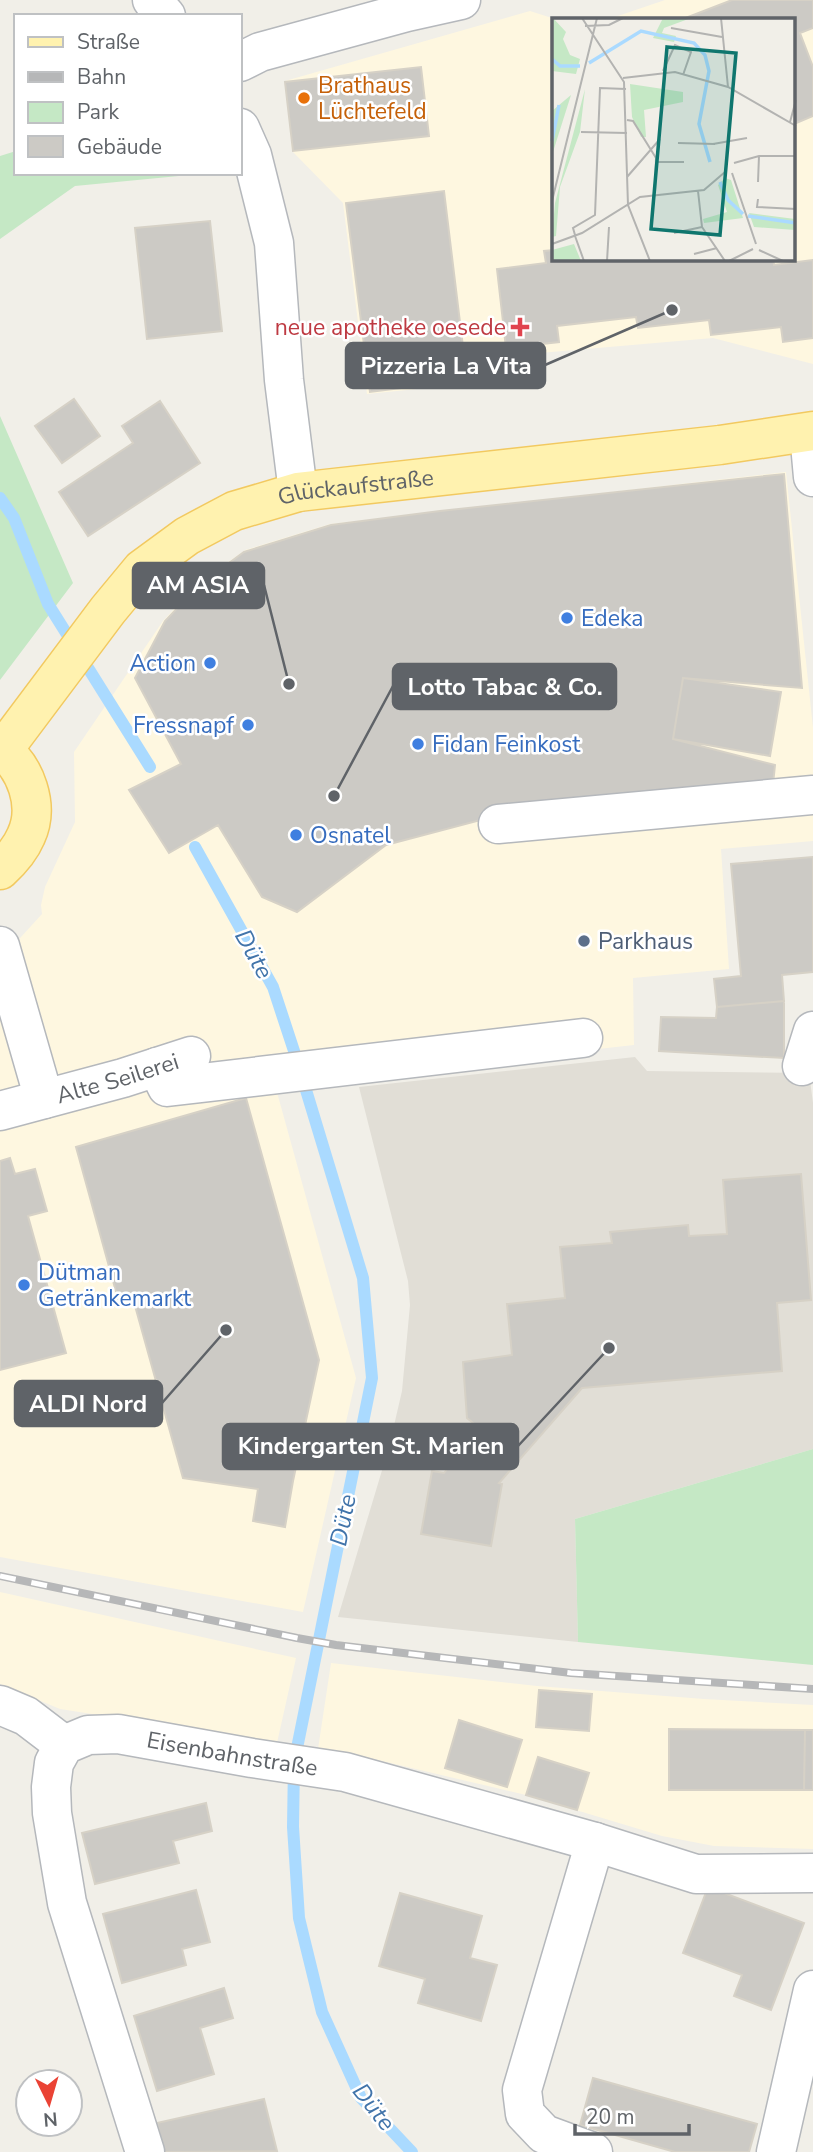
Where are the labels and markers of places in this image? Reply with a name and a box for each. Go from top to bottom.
place label: Brathaus Lüchtefeld [318,70,427,127]
marker: Brathaus Lüchtefeld [296,90,312,106]
place label: neue apotheke oesede [275,312,506,343]
marker: neue apotheke oesede [512,319,528,335]
callout: Pizzeria La Vita [346,343,545,388]
callout: AM ASIA [133,563,264,608]
place label: Edeka [581,603,644,634]
marker: Edeka [559,610,575,626]
place label: Action [129,648,196,679]
marker: Action [202,655,218,671]
callout: Lotto Tabac & Co. [393,664,616,709]
place label: Fressnapf [133,710,234,741]
marker: Fressnapf [240,717,256,733]
place label: Fidan Feinkost [432,729,581,760]
marker: Fidan Feinkost [410,736,426,752]
place label: Osnatel [310,820,391,851]
marker: Osnatel [288,827,304,843]
place label: Parkhaus [598,926,693,957]
marker: Parkhaus [576,933,592,949]
place label: Dütman Getränkemarkt [38,1257,192,1314]
marker: Dütman Getränkemarkt [16,1277,32,1293]
callout: ALDI Nord [15,1381,162,1426]
callout: Kindergarten St. Marien [223,1424,518,1469]

